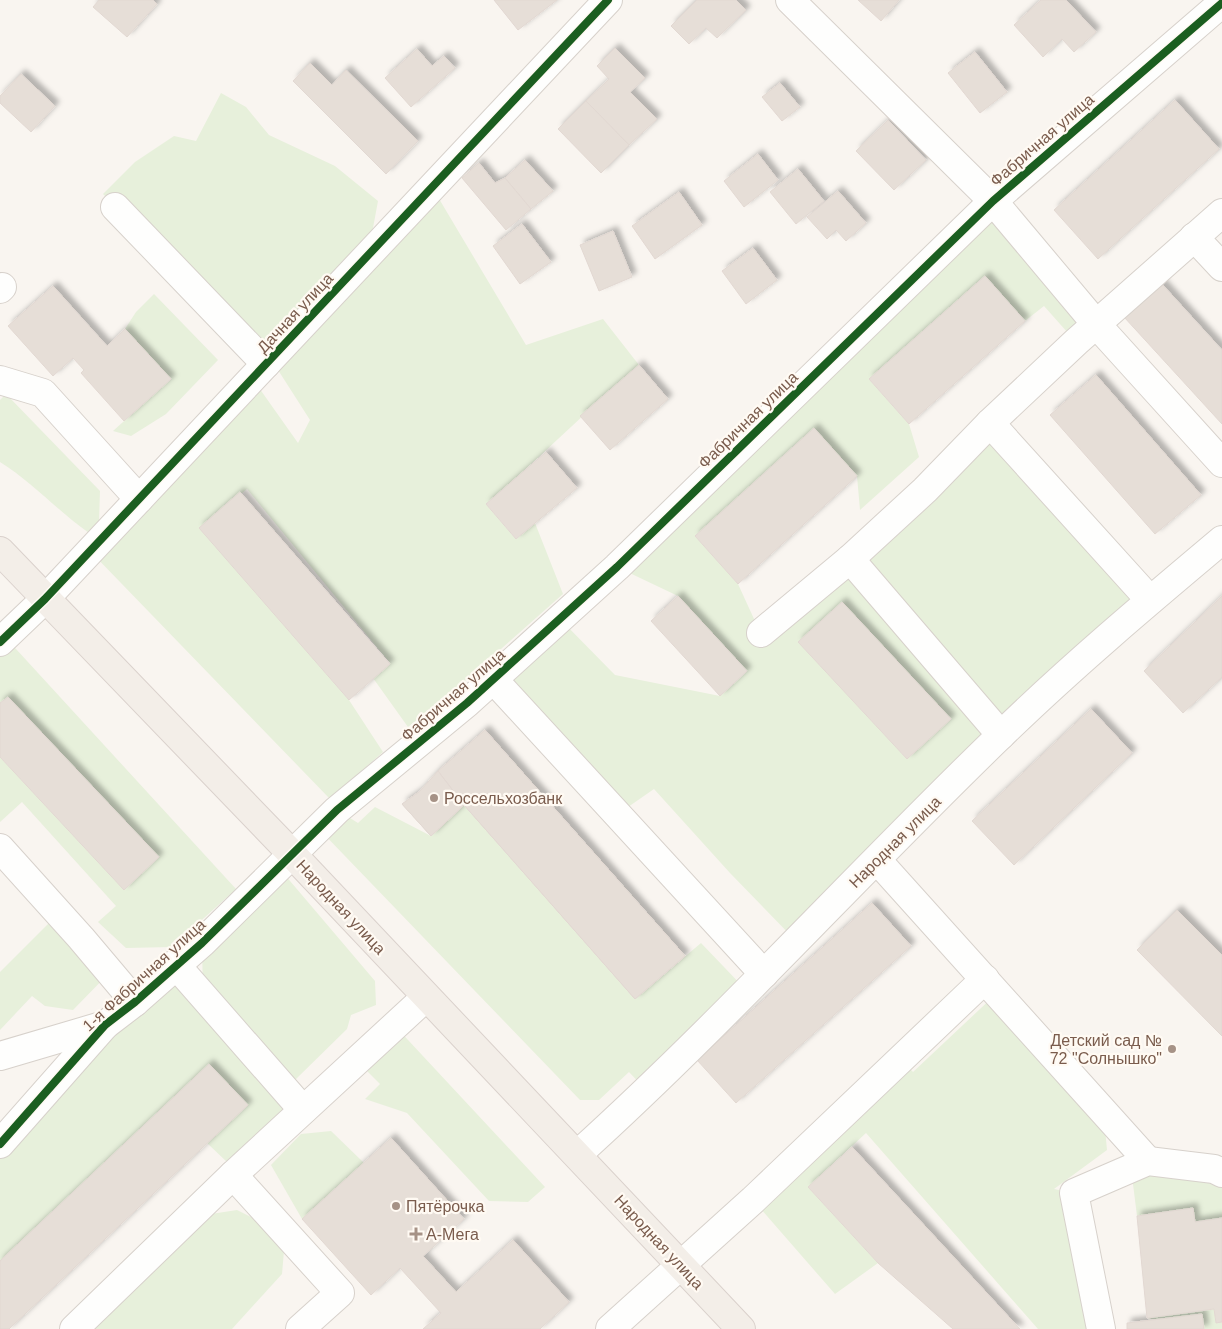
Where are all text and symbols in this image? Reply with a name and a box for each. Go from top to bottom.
street label: Фабричная улица [987,90,1097,189]
street label: Дачная улица [254,270,336,356]
street label: Фабричная улица [695,368,801,472]
street label: Фабричная улица [398,645,508,744]
place label: Россельхозбанк [444,790,563,807]
marker: Россельхозбанк [428,792,440,804]
street label: Народная улица [846,793,944,891]
street label: Народная улица [293,857,389,958]
street label: 1-я Фабричная улица [79,916,209,1034]
place label: Детский сад № 72 "Солнышко" [1050,1032,1162,1067]
marker: Детский сад № 72 "Солнышко" [1166,1043,1178,1055]
street label: Народная улица [611,1192,707,1293]
place label: Пятёрочка [406,1198,485,1215]
marker: Пятёрочка [390,1200,402,1212]
place label: А-Мега [426,1226,479,1243]
marker: А-Мега [410,1228,422,1240]

